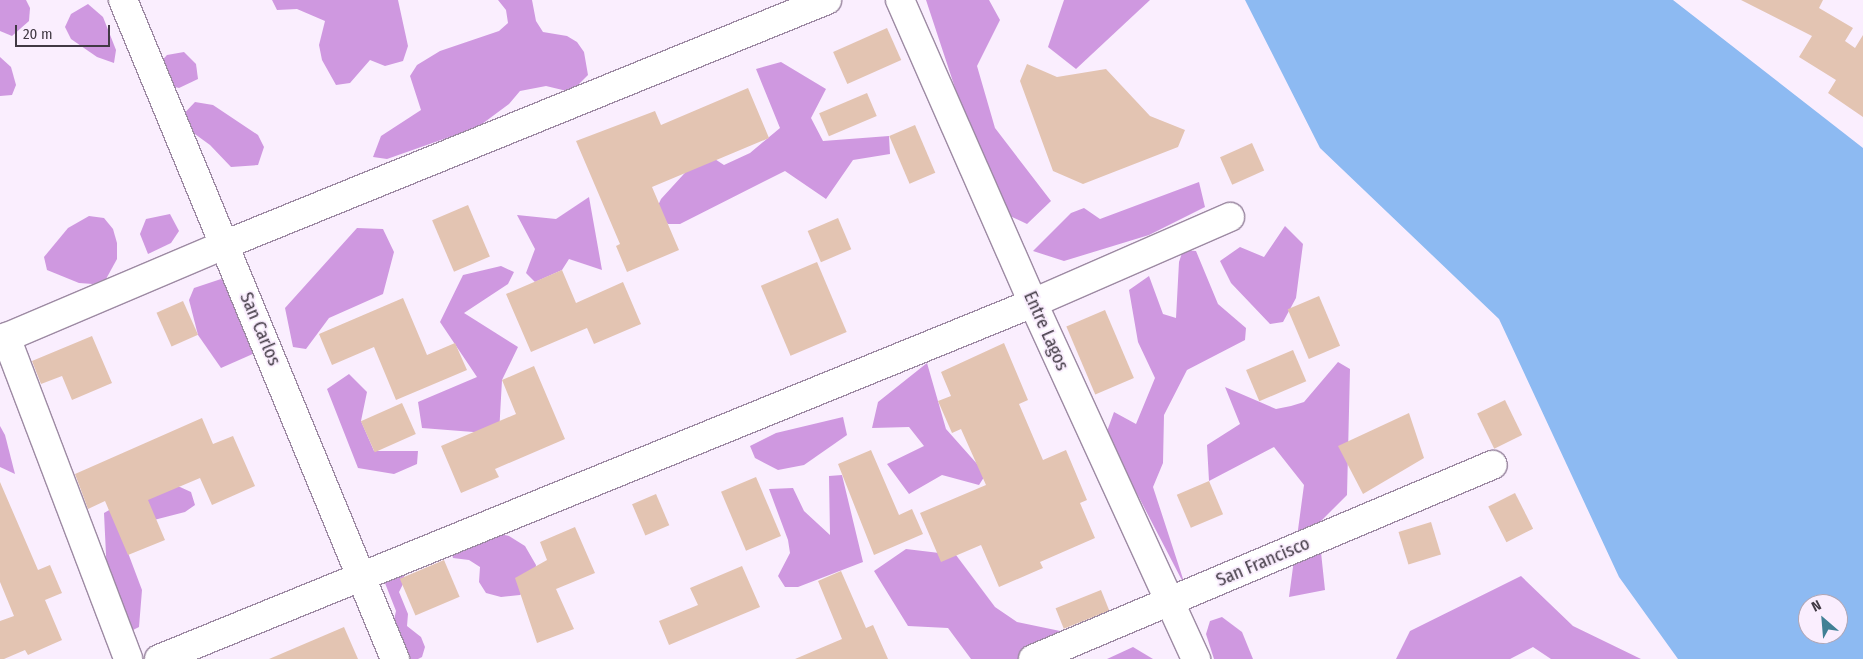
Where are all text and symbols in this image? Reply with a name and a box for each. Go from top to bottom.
scale bar [18,15,112,47]
text: 20 m [23,25,53,43]
street label: Entre Lagos [1019,288,1073,374]
street label: San Carlos [235,289,285,369]
street label: San Francisco [1213,533,1313,591]
north arrow [1798,594,1848,644]
text: N [1809,597,1824,616]

